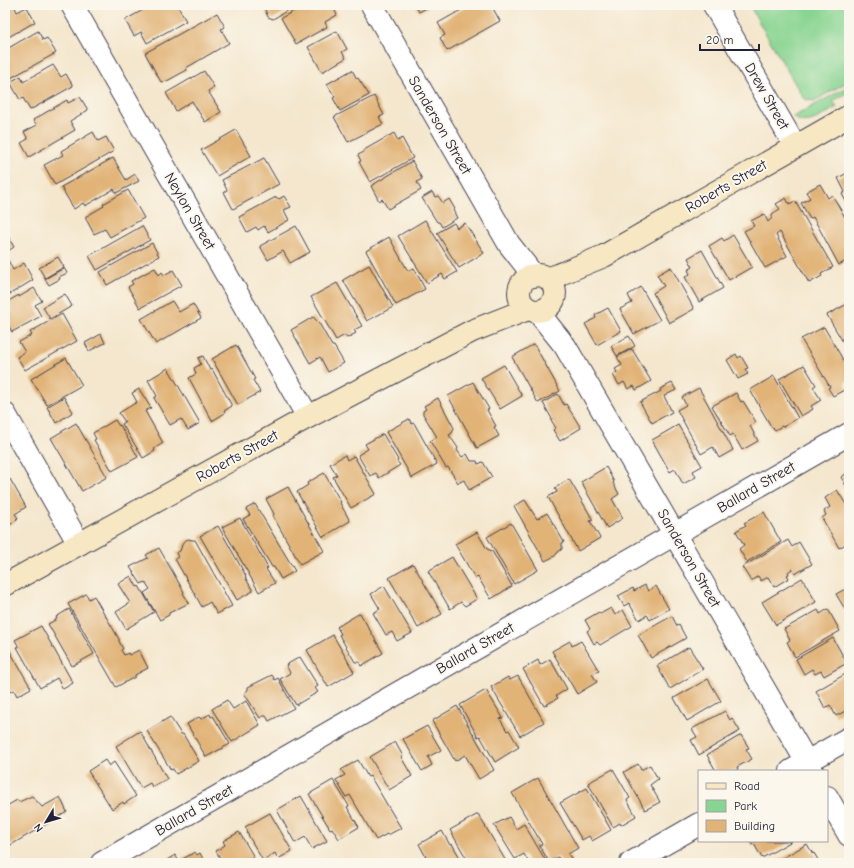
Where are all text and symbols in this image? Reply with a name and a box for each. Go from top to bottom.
scale bar [700,26,759,52]
text: 20 m [706,33,734,47]
street label: Drew Street [741,59,794,133]
street label: Sanderson Street [405,73,476,178]
street label: Roberts Street [682,155,771,217]
street label: Neylon Street [161,169,220,253]
street label: Roberts Street [193,426,282,486]
street label: Ballard Street [714,457,799,517]
street label: Sanderson Street [654,506,725,611]
street label: Ballard Street [433,618,518,678]
legend [698,770,828,842]
text: Road [734,779,760,793]
street label: Ballard Street [152,780,237,840]
text: Park [734,799,757,813]
north arrow [26,802,66,842]
text: Building [734,819,775,833]
text: N [31,821,46,835]

